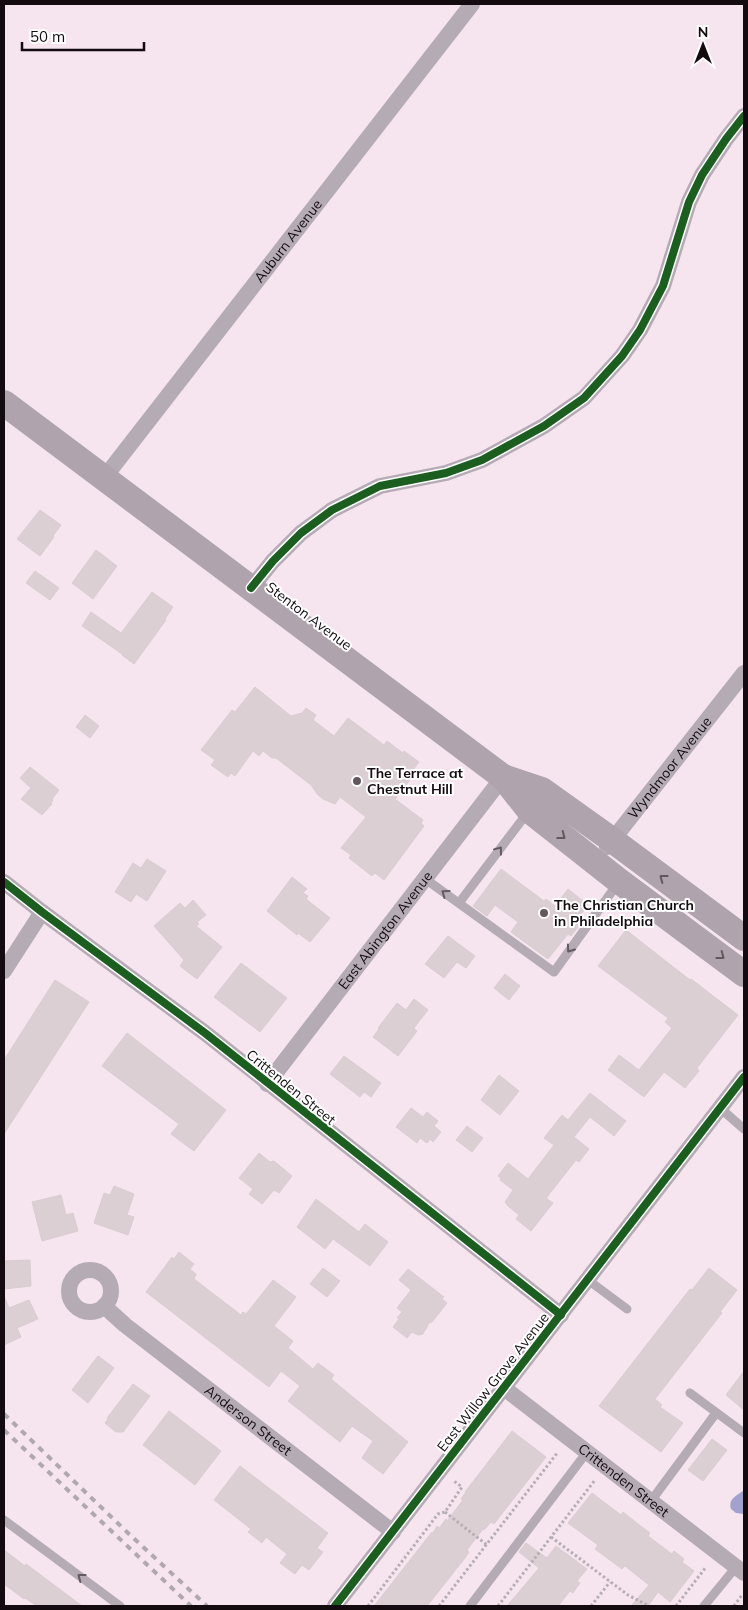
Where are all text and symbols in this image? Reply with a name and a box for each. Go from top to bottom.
scale bar [22,20,145,52]
north arrow [678,20,728,70]
text: N [698,23,708,41]
text: 50 m [30,27,65,46]
street label: Auburn Avenue [250,196,326,286]
street label: Stenton Avenue [263,578,355,654]
street label: Wyndmoor Avenue [624,713,715,822]
place label: The Terrace at Chestnut Hill [367,764,464,798]
marker: The Terrace at Chestnut Hill [351,775,363,787]
one-way arrow [556,831,565,839]
one-way arrow [493,846,502,856]
street label: East Abington Avenue [334,868,436,993]
one-way arrow [660,875,669,883]
one-way arrow [441,890,450,899]
place label: The Christian Church in Philadelphia [554,896,694,930]
marker: The Christian Church in Philadelphia [538,907,550,919]
one-way arrow [567,943,576,953]
one-way arrow [715,950,725,959]
street label: Crittenden Street [243,1045,339,1129]
street label: East Willow Grove Avenue [433,1309,553,1455]
street label: Anderson Street [201,1381,295,1459]
street label: Crittenden Street [575,1439,673,1521]
one-way arrow [77,1574,87,1583]

